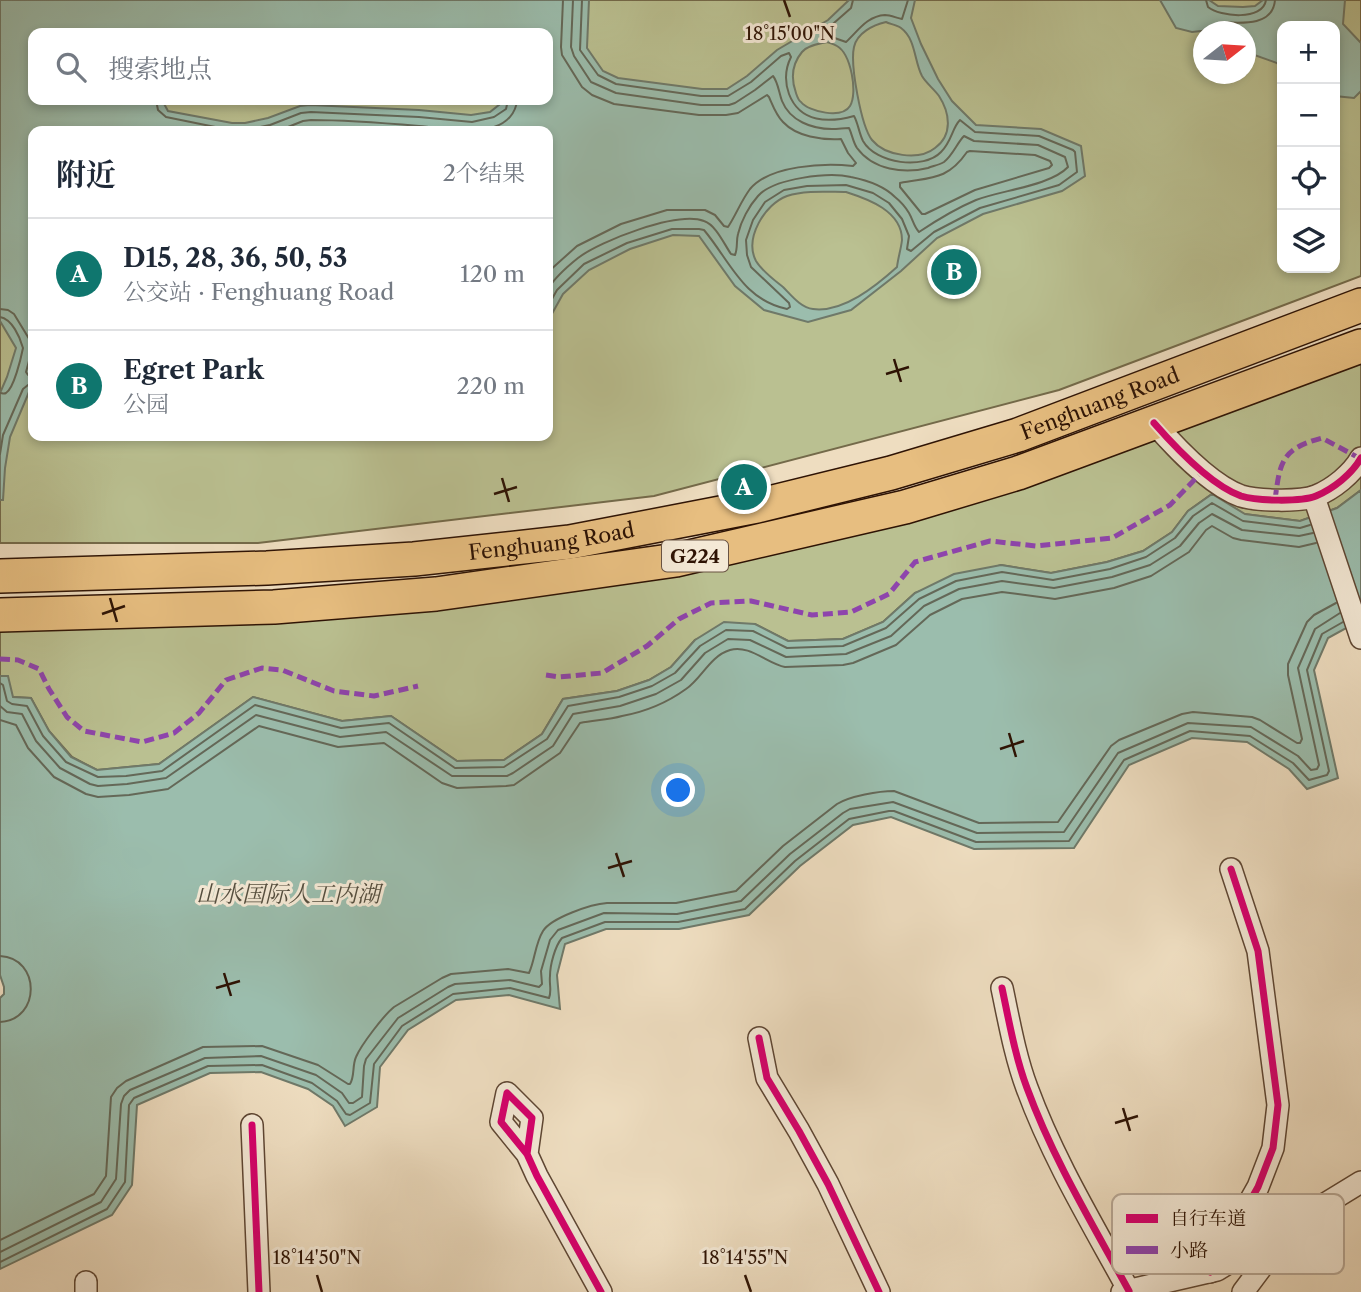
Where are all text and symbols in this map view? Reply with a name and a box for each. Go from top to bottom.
north arrow [1193,21,1256,84]
map controls [1277,21,1340,273]
button: + [1277,21,1340,84]
text: 18°15'00"N [745,23,835,45]
search box [28,28,553,105]
icon: search [52,48,90,86]
text: 搜索地点 [108,53,212,85]
button: − [1277,84,1340,147]
button: locate [1277,147,1340,210]
text: 附近 [56,156,116,193]
text: 2个结果 [443,159,525,187]
button: layers [1277,210,1340,273]
text: D15, 28, 36, 50, 53 [123,242,347,274]
pin: B [931,246,977,298]
text: A [70,260,88,288]
text: 120 m [460,260,525,288]
text: 公交站 · Fenghuang Road [123,278,394,306]
text: Egret Park [123,354,264,386]
street label: Fenghuang Road [1017,362,1183,445]
text: B [70,372,88,400]
text: 220 m [456,372,525,400]
text: 公园 [123,390,169,418]
pin: A [721,461,767,513]
street label: Fenghuang Road [467,517,637,565]
road number: G224 [662,540,728,572]
your location [661,773,695,807]
water label: 山水国际人工内湖 [196,880,384,908]
legend [1112,1194,1344,1274]
text: 自行车道 [1170,1207,1246,1230]
text: 小路 [1170,1239,1208,1262]
text: 18°14'50"N [273,1247,361,1269]
text: 18°14'55"N [702,1247,789,1269]

